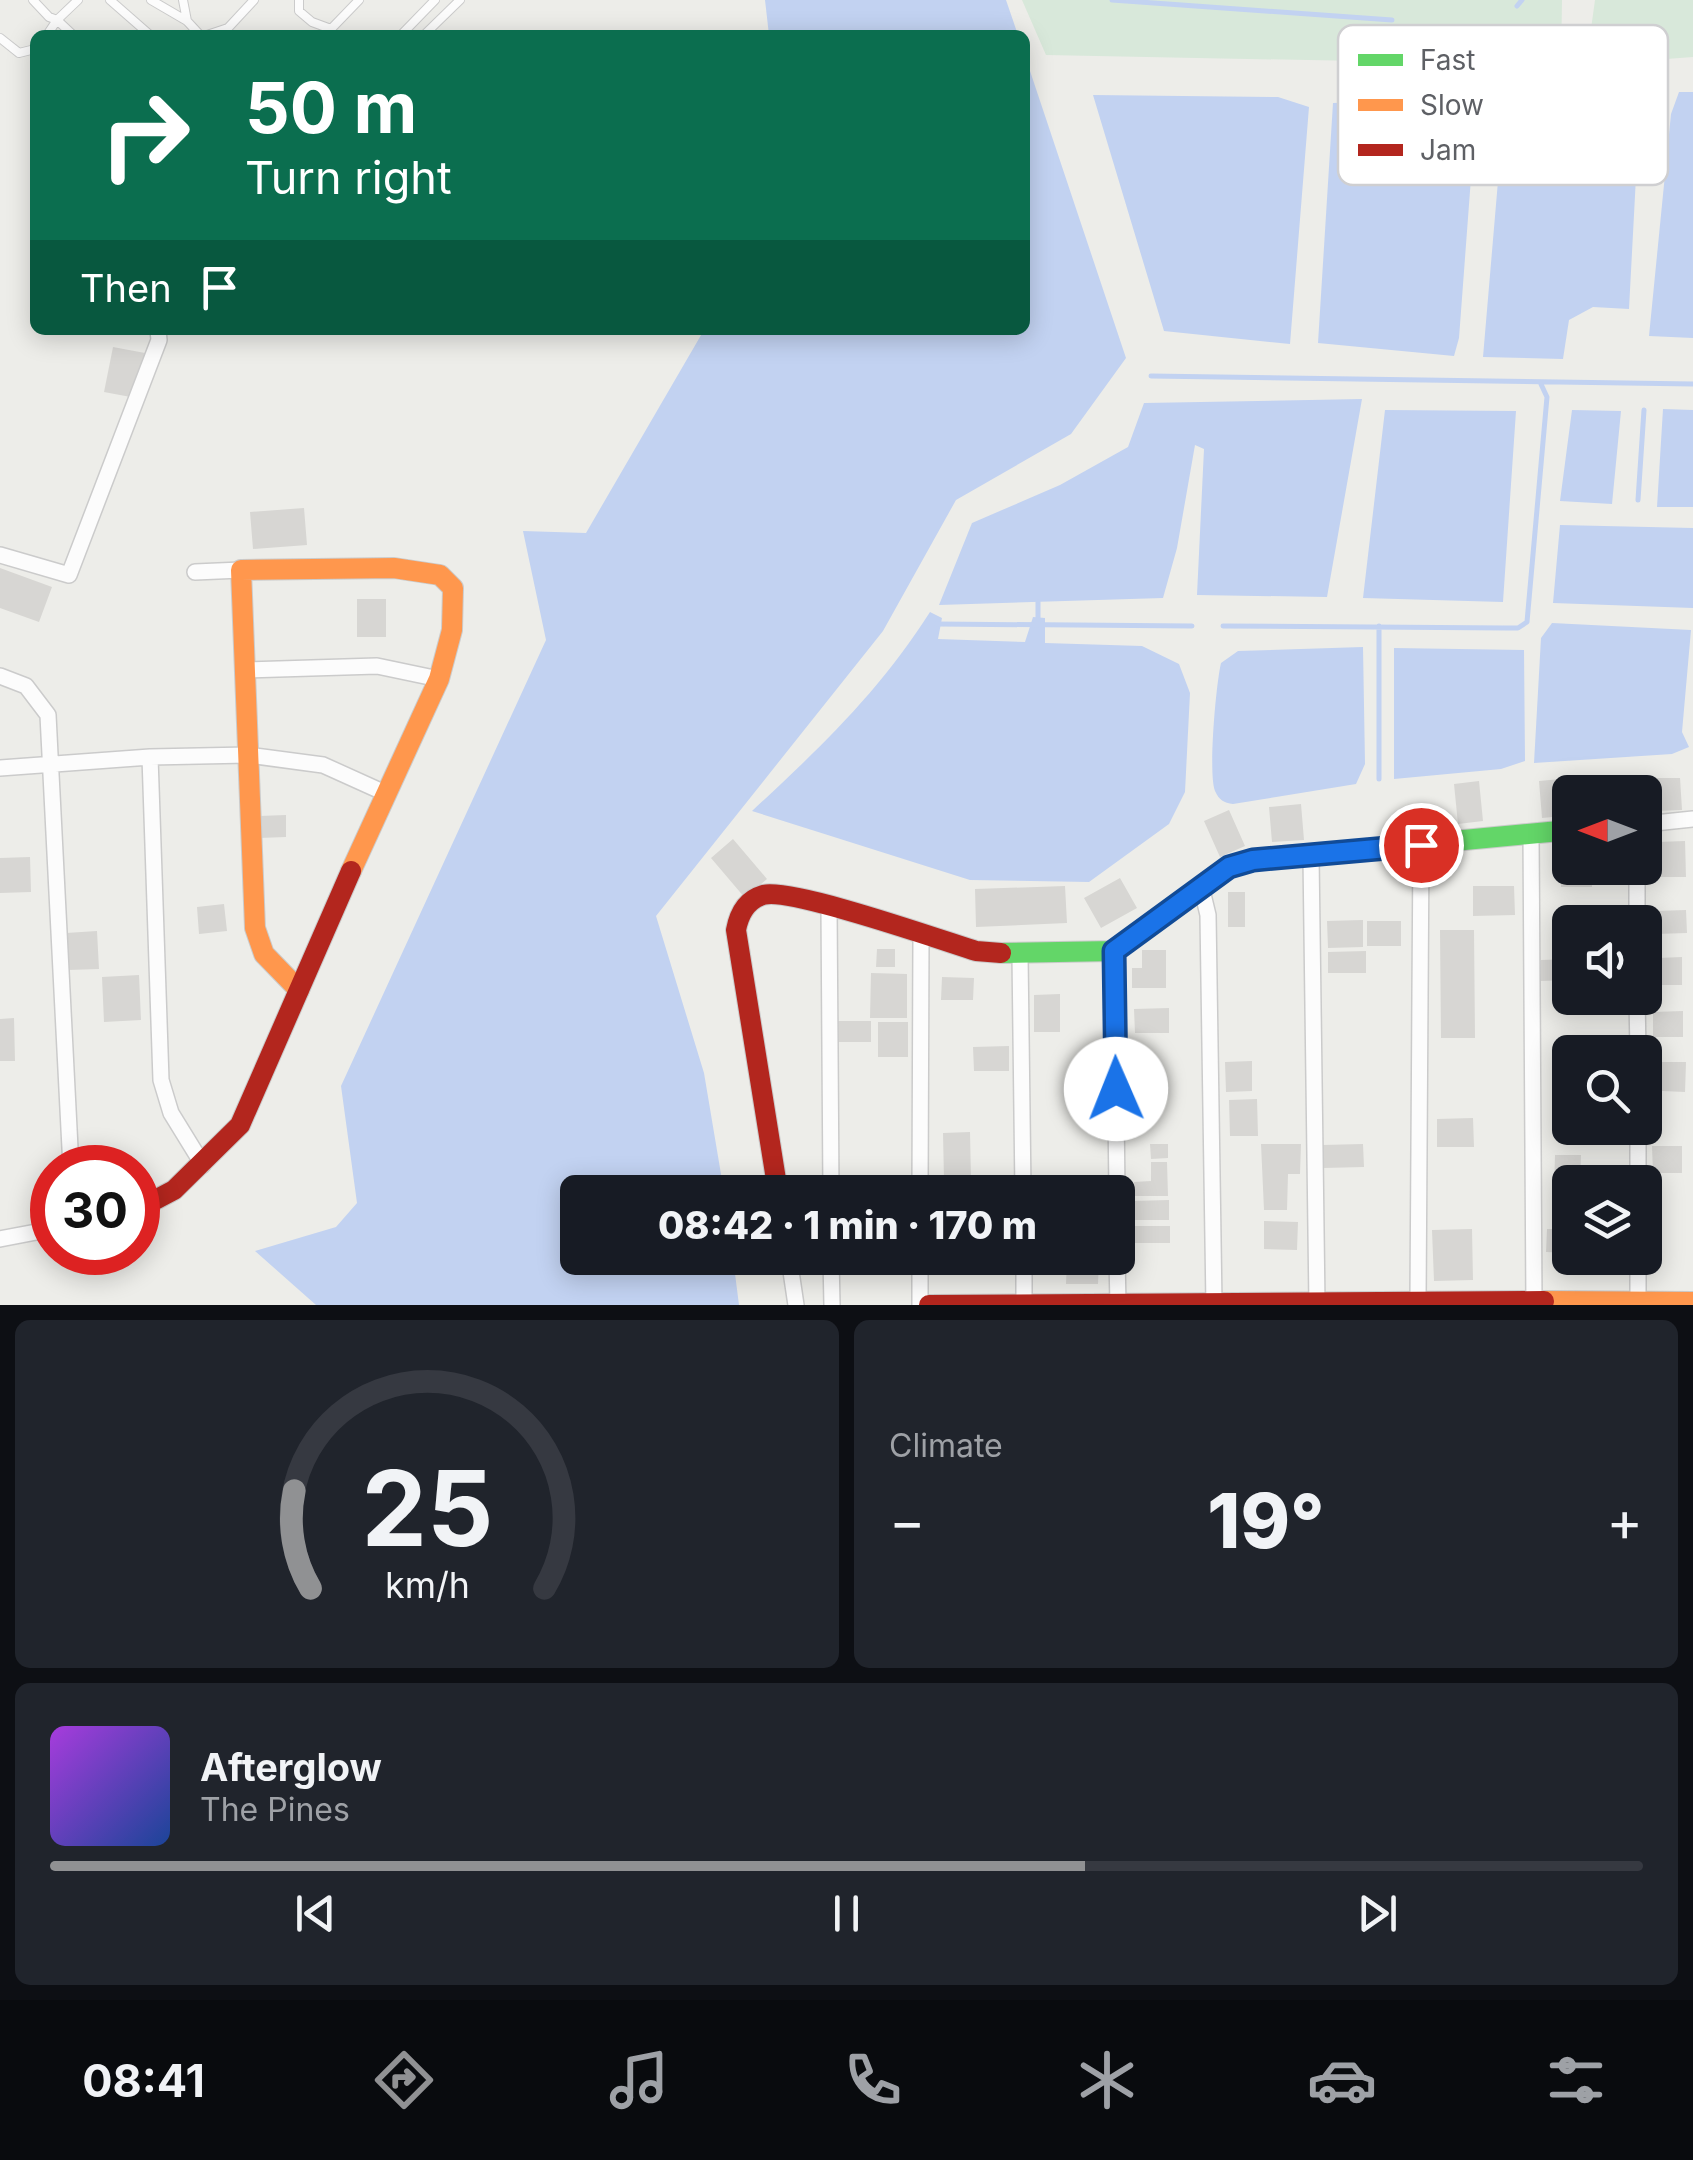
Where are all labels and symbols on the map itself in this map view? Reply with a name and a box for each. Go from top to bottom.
legend [1338,25,1668,185]
text: Fast [1420,43,1476,77]
text: Slow [1420,88,1484,122]
text: Jam [1420,133,1476,167]
north arrow [1552,775,1662,885]
pin [1379,803,1464,888]
position arrow [1064,1037,1168,1141]
speed limit sign: 30 [30,1145,160,1275]

